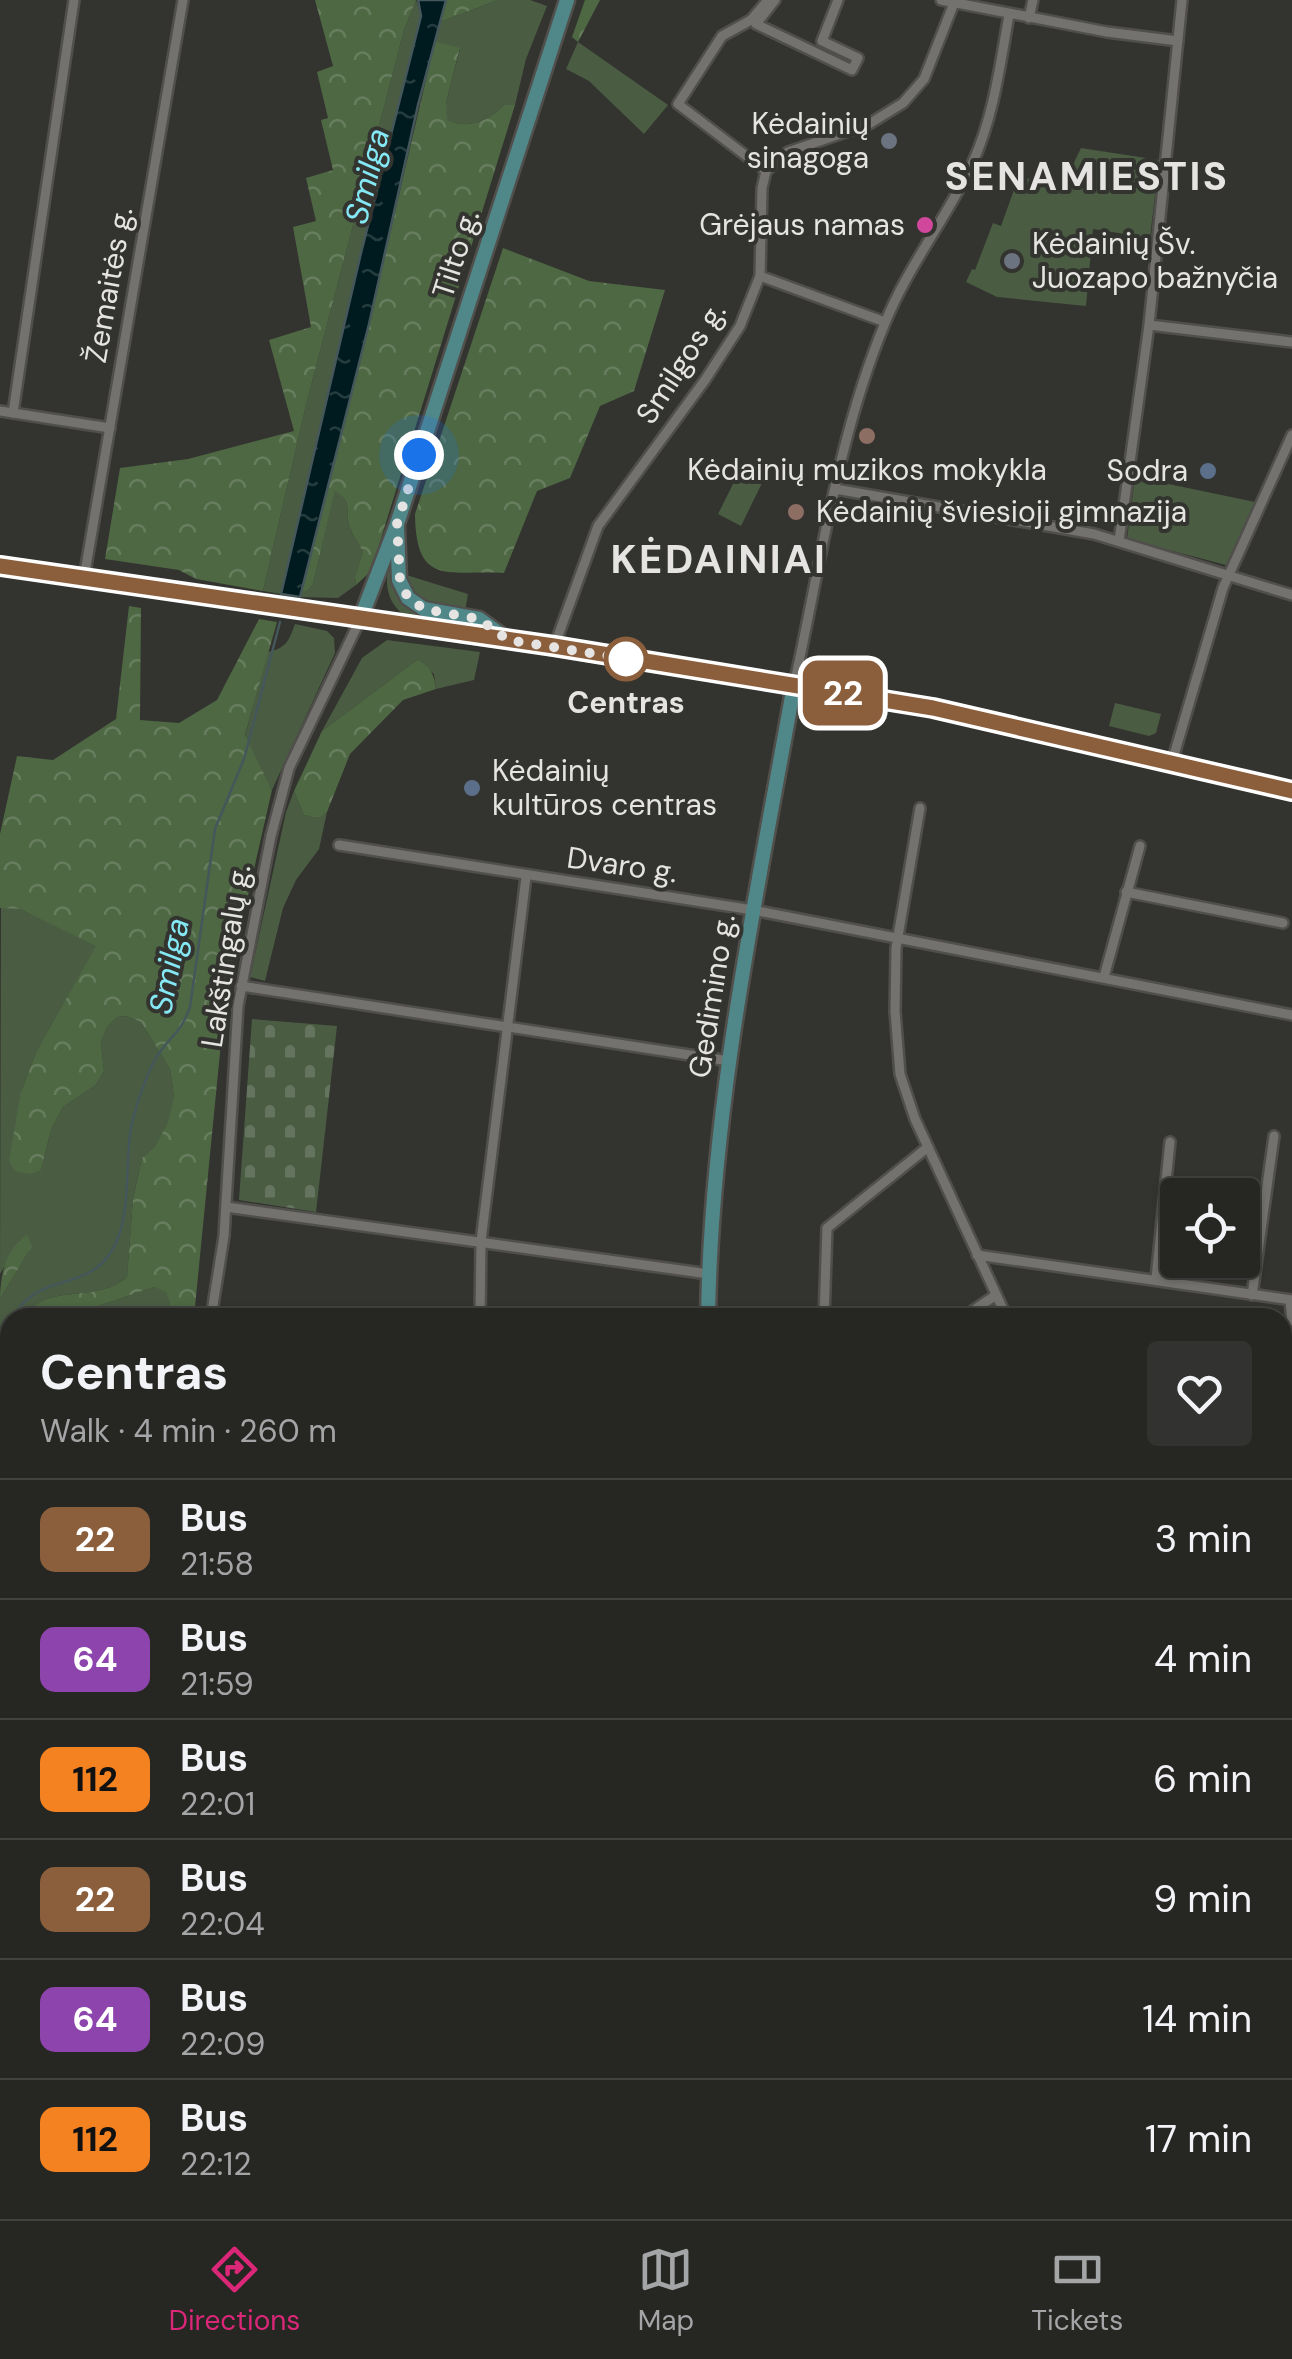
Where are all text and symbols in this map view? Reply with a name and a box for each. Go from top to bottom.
place label: Kėdainių sinagoga [747,104,869,177]
water label: Smilga [335,124,399,228]
marker: Kėdainių sinagoga [878,130,900,152]
district label: SENAMIESTIS [945,150,1229,202]
street label: Žemaitės g. [76,204,141,366]
street label: Tilto g. [423,205,488,303]
place label: Grėjaus namas [699,205,905,244]
marker: Grėjaus namas [914,214,936,236]
place label: Kėdainių Šv. Juozapo bažnyčia [1032,224,1278,297]
marker: Kėdainių Šv. Juozapo bažnyčia [1001,250,1023,272]
street label: Smilgos g. [627,294,734,431]
marker: Kėdainių muzikos mokykla [856,425,878,447]
your location [394,430,444,480]
place label: Kėdainių muzikos mokykla [687,450,1047,489]
place label: Sodra [1107,451,1188,490]
marker: Sodra [1197,460,1219,482]
place label: Kėdainių šviesioji gimnazija [816,492,1187,531]
marker: Kėdainių šviesioji gimnazija [785,501,807,523]
district label: KĖDAINIAI [611,533,827,585]
marker: Centras [605,638,647,680]
line badge: 22 [798,660,888,726]
text: 22 [823,670,863,716]
place label: Centras [567,683,685,722]
place label: Kėdainių kultūros centras [492,751,717,824]
marker: Kėdainių kultūros centras [461,777,483,799]
street label: Dvaro g. [564,837,680,892]
street label: Lakštingalų g. [192,862,259,1050]
street label: Gedimino g. [679,911,744,1081]
water label: Smilga [139,914,199,1018]
map controls [1160,1178,1260,1278]
button: locate [1160,1178,1260,1278]
text: Centras [40,1341,228,1404]
button: heart [1147,1341,1252,1446]
text: Walk · 4 min · 260 m [40,1410,337,1452]
text: Bus [180,1493,248,1543]
text: 3 min [1155,1514,1252,1564]
text: 22 [75,1516,115,1562]
text: 21:58 [180,1543,254,1585]
text: Bus [180,1613,248,1663]
text: 4 min [1154,1634,1252,1684]
text: 64 [73,1636,117,1682]
text: 21:59 [180,1663,254,1705]
text: Bus [180,1733,248,1783]
text: 6 min [1153,1754,1252,1804]
text: 112 [72,1756,118,1802]
text: 22:01 [180,1783,255,1825]
text: Bus [180,1853,248,1903]
text: 9 min [1153,1874,1252,1924]
text: 22 [75,1876,115,1922]
text: 22:04 [180,1903,265,1945]
text: Bus [180,1973,248,2023]
text: 14 min [1142,1994,1252,2044]
text: 64 [73,1996,117,2042]
text: 22:09 [180,2023,265,2065]
text: Bus [180,2093,248,2143]
text: 17 min [1145,2114,1252,2164]
text: 112 [72,2116,118,2162]
text: 22:12 [180,2143,252,2185]
tab: Directions [169,2242,300,2339]
tab: Map [638,2242,694,2339]
tab: Tickets [1031,2242,1123,2339]

